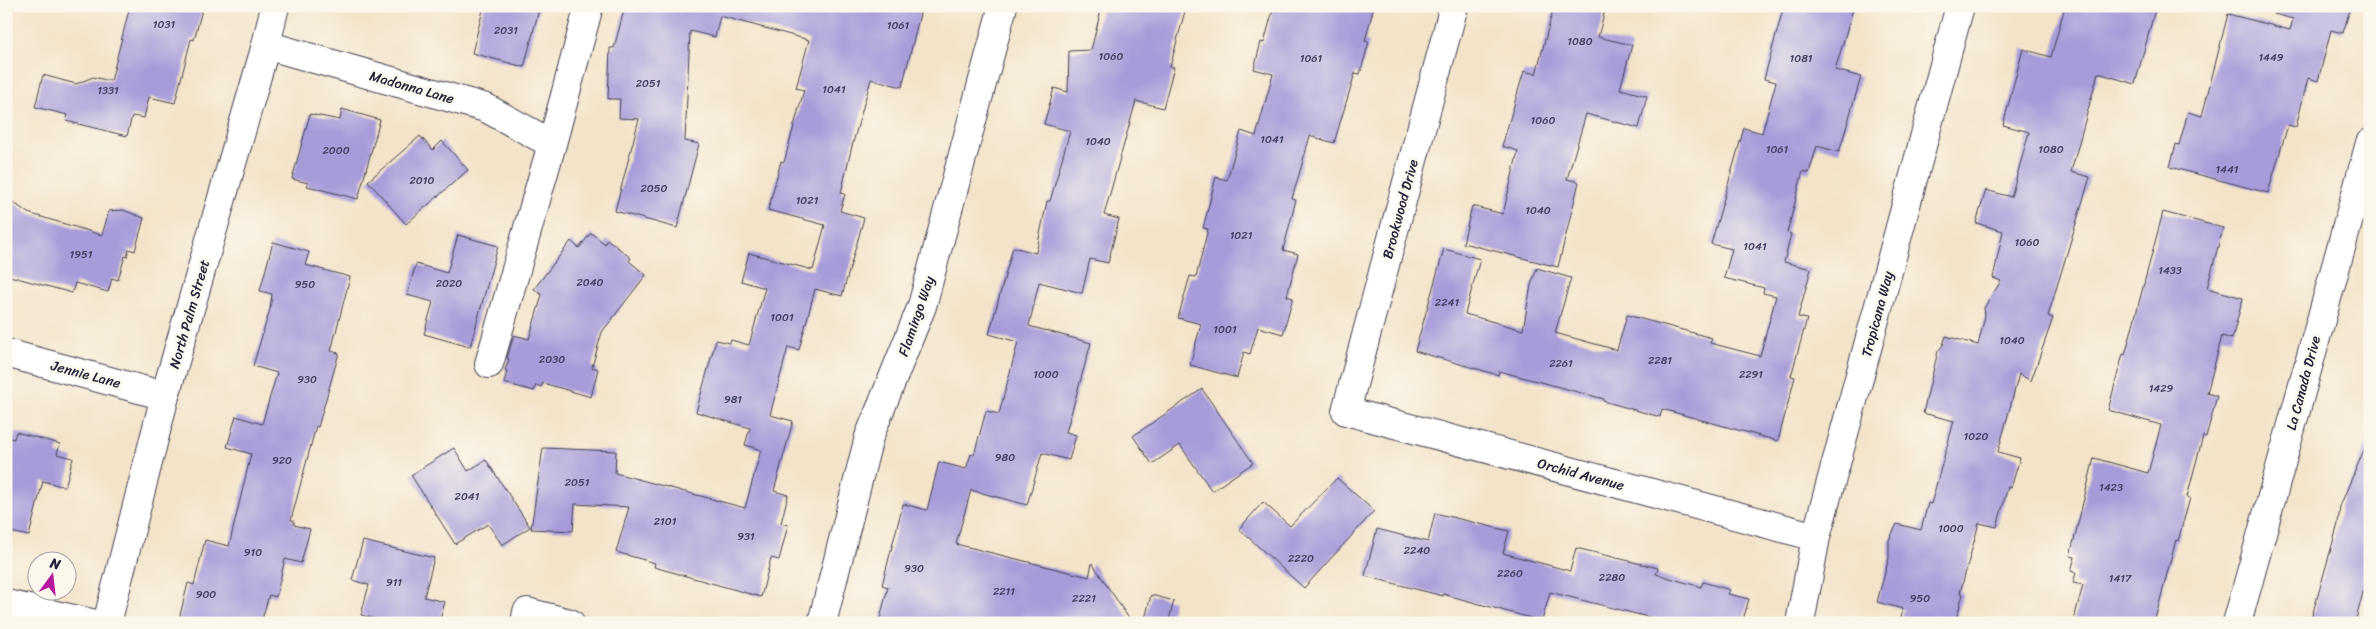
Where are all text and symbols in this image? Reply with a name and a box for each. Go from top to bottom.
house number: 1031 [153,15,175,34]
house number: 1061 [887,16,910,35]
house number: 2031 [494,21,518,40]
house number: 1080 [1567,32,1593,51]
house number: 1060 [1099,47,1123,66]
house number: 1449 [2258,48,2284,67]
house number: 1061 [1300,49,1323,68]
house number: 1081 [1789,49,1813,68]
street label: Madonna Lane [367,63,457,111]
house number: 2051 [636,74,661,93]
house number: 1041 [822,80,846,99]
house number: 1331 [97,81,119,100]
house number: 1060 [1531,111,1555,130]
house number: 1041 [1260,130,1284,149]
house number: 1040 [1085,132,1111,151]
house number: 1061 [1766,140,1789,159]
house number: 1080 [2038,140,2064,159]
house number: 2000 [322,141,350,160]
street label: Brookwood Drive [1375,156,1426,262]
house number: 1441 [2215,160,2239,179]
house number: 2010 [410,171,435,190]
house number: 2050 [641,179,668,198]
house number: 1021 [796,191,819,210]
house number: 1040 [1525,201,1551,220]
house number: 1021 [1230,226,1253,245]
house number: 1060 [2015,233,2039,252]
house number: 1041 [1743,237,1767,256]
house number: 1951 [70,245,93,264]
street label: North Palm Street [162,257,217,372]
house number: 1433 [2158,261,2182,280]
street label: Tropicana Way [1854,268,1901,360]
street label: Flamingo Way [891,272,942,360]
house number: 2040 [576,273,604,292]
house number: 2020 [436,274,462,293]
house number: 950 [295,275,315,294]
house number: 2241 [1435,293,1459,312]
house number: 1001 [770,308,794,327]
house number: 1001 [1213,320,1237,339]
house number: 1040 [1999,331,2025,350]
street label: La Canada Drive [2279,333,2328,433]
house number: 2030 [539,350,565,369]
house number: 2281 [1648,351,1672,370]
street label: Jennie Lane [47,353,124,396]
house number: 2261 [1549,354,1573,373]
house number: 1000 [1033,365,1059,384]
house number: 2291 [1739,365,1763,384]
house number: 930 [297,370,317,389]
house number: 1429 [2149,379,2174,398]
house number: 981 [724,390,742,409]
house number: 1020 [1964,427,1989,446]
house number: 980 [995,448,1015,467]
house number: 920 [272,451,292,470]
street label: Orchid Avenue [1535,451,1627,498]
house number: 2051 [565,473,590,492]
house number: 1423 [2099,478,2123,497]
house number: 2041 [455,487,480,506]
house number: 2101 [654,512,677,531]
house number: 1000 [1938,519,1964,538]
house number: 931 [737,527,755,546]
house number: 2240 [1404,541,1430,560]
house number: 910 [244,543,262,562]
house number: 2220 [1288,549,1314,568]
text: N [46,550,63,577]
north arrow [28,552,78,602]
house number: 930 [904,559,924,578]
house number: 2260 [1497,564,1523,583]
house number: 2280 [1599,568,1625,587]
house number: 1417 [2109,569,2132,588]
house number: 911 [386,573,402,592]
house number: 2211 [993,582,1015,601]
house number: 900 [196,585,216,604]
house number: 2221 [1072,589,1096,608]
house number: 950 [1910,589,1930,608]

